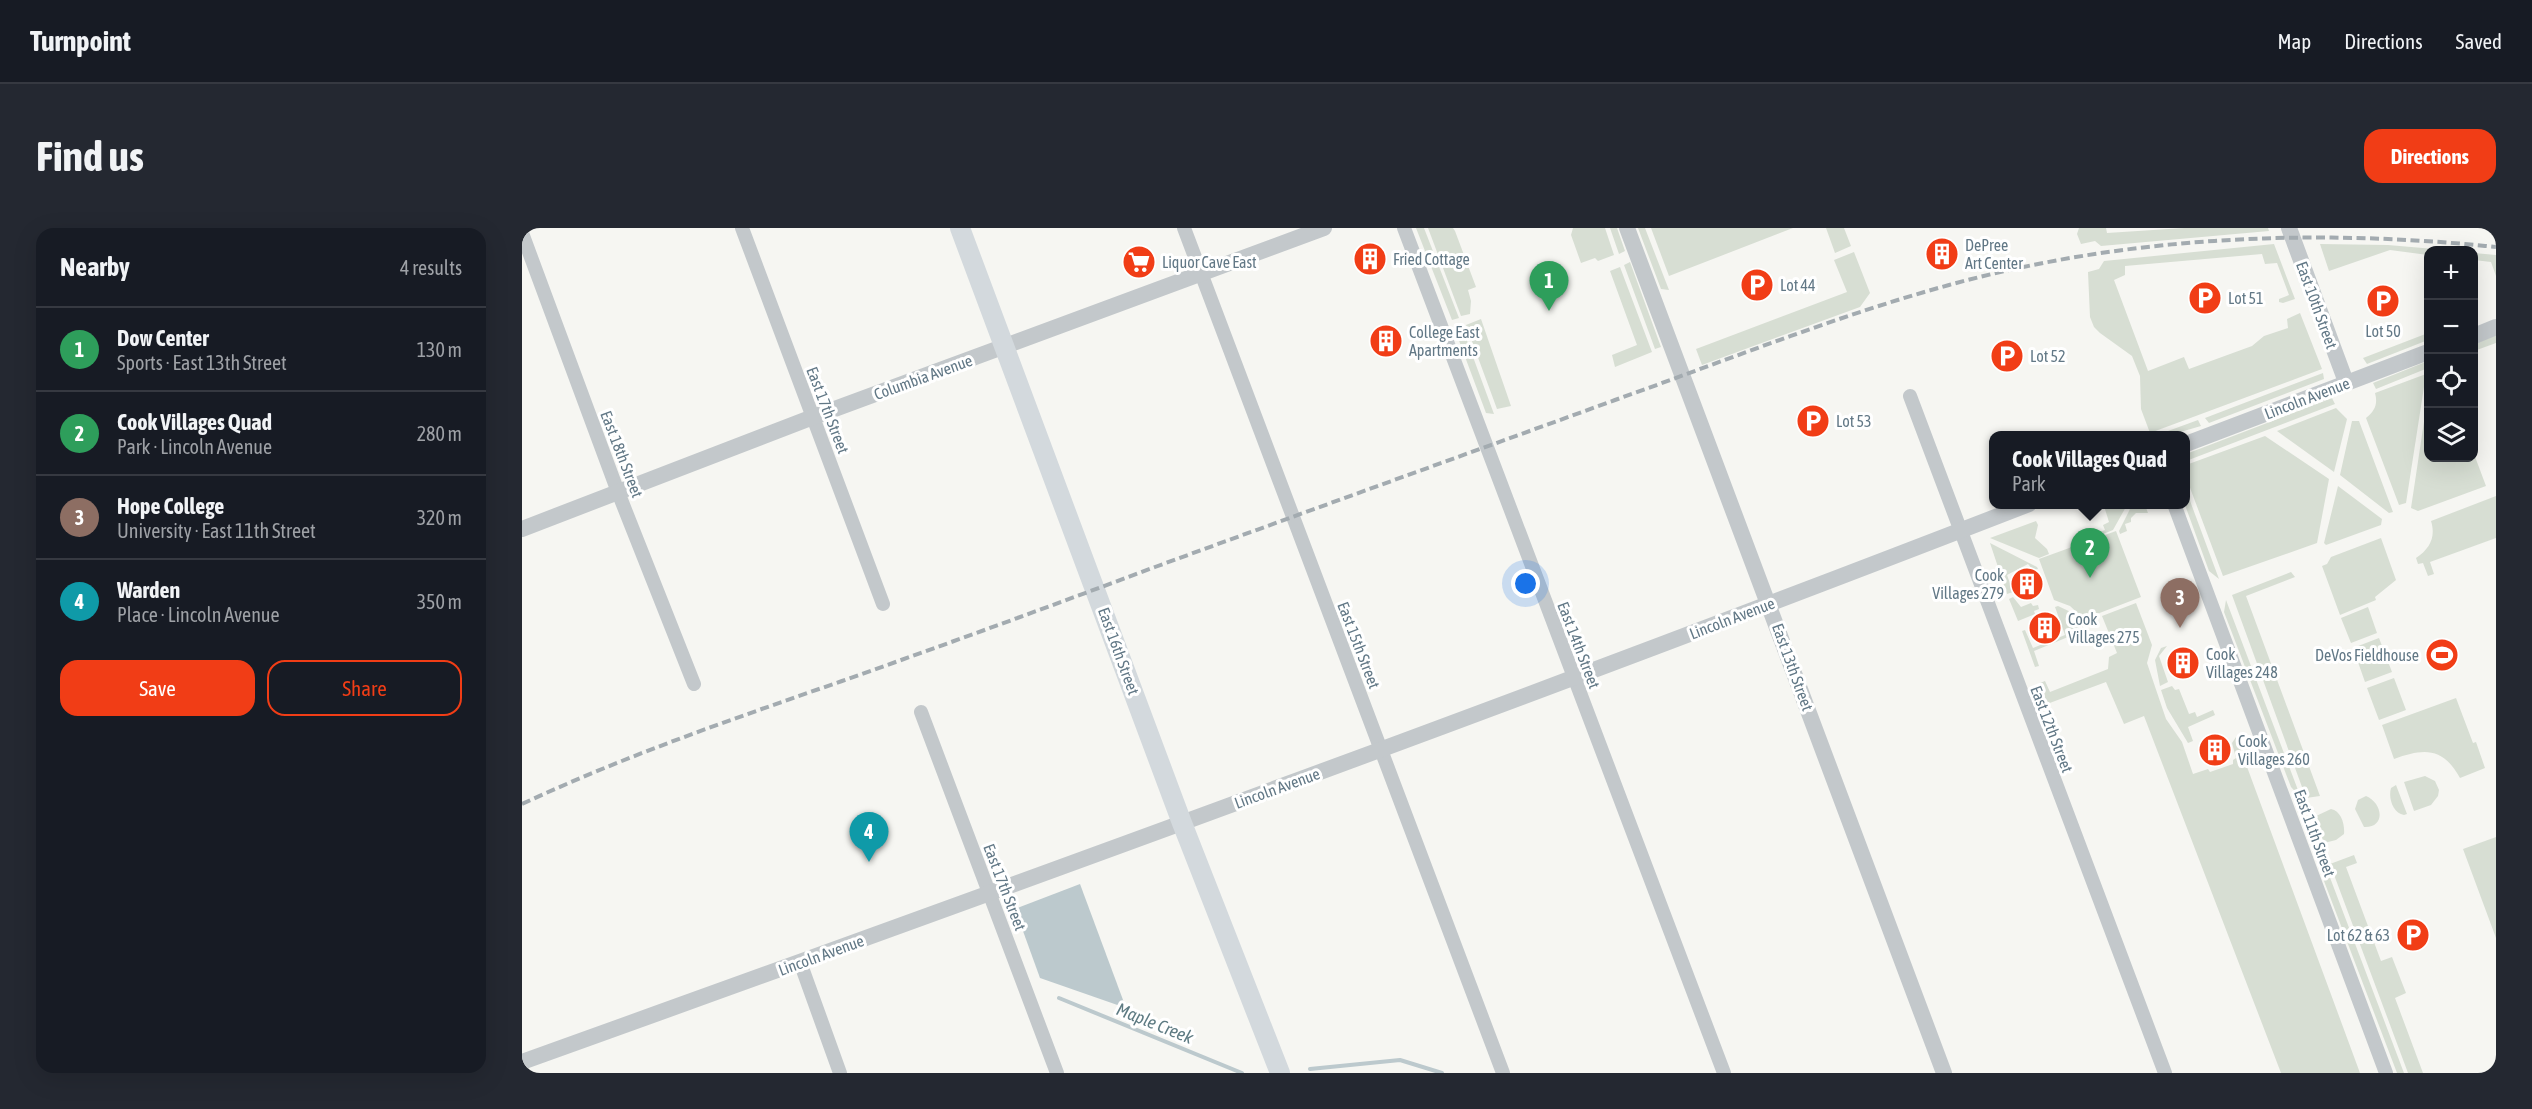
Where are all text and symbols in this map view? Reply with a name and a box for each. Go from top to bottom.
text: Turnpoint [30,25,131,57]
text: Map [2277,29,2311,53]
text: Directions [2344,29,2423,53]
text: Saved [2456,29,2502,53]
button: Directions [2364,129,2496,183]
text: Find us [36,132,144,180]
building icon: DePree Art Center [1924,236,1960,272]
place label: DePree Art Center [1965,236,2023,272]
building icon: Fried Cottage [1352,241,1388,277]
supermarket icon: Liquor Cave East [1121,244,1157,280]
map controls [2424,246,2478,462]
button: + [2424,246,2478,300]
place label: Fried Cottage [1393,250,1470,269]
text: Nearby [60,252,130,282]
place label: Liquor Cave East [1162,253,1257,272]
text: 4 results [400,256,462,279]
street label: East 10th Street [2293,259,2341,351]
pin: 1 [1530,262,1568,311]
parking icon: Lot 44 [1739,267,1775,303]
place label: Lot 44 [1780,276,1816,294]
parking icon: Lot 51 [2187,280,2223,316]
parking icon: Lot 50 [2365,283,2401,319]
place label: Lot 51 [2228,289,2264,307]
button: − [2424,300,2478,354]
place label: Lot 50 [2365,322,2401,340]
building icon: College East Apartments [1368,323,1404,359]
place label: College East Apartments [1409,323,1480,360]
text: Dow Center [117,325,209,351]
text: 1 [75,338,84,361]
text: 130 m [417,338,462,361]
parking icon: Lot 52 [1989,338,2025,374]
place label: Lot 52 [2030,347,2066,365]
text: Sports · East 13th Street [117,351,287,374]
street label: Columbia Avenue [871,351,975,403]
button: locate [2424,354,2478,408]
street label: East 17th Street [803,364,853,456]
street label: Lincoln Avenue [2262,374,2352,422]
parking icon: Lot 53 [1795,403,1831,439]
street label: East 18th Street [597,408,647,500]
button: layers [2424,408,2478,462]
text: Cook Villages Quad [117,409,272,435]
place label: Lot 53 [1836,412,1872,430]
text: 2 [75,422,84,445]
text: 280 m [417,422,462,445]
popup [1989,431,2190,509]
text: Park · Lincoln Avenue [117,435,272,458]
text: Cook Villages Quad [2012,446,2167,472]
text: Park [2012,472,2045,495]
text: Hope College [117,493,224,519]
text: 3 [75,506,84,529]
text: 320 m [417,506,462,529]
text: University · East 11th Street [117,519,316,542]
pin: 2 [2070,528,2110,578]
place label: Cook Villages 279 [1932,566,2004,603]
building icon: Cook Villages 279 [2009,566,2045,602]
your location [1511,569,1540,598]
text: Warden [117,577,180,603]
pin: 3 [2160,578,2200,628]
text: 4 [75,590,84,613]
text: 350 m [417,590,462,613]
street label: Lincoln Avenue [1687,594,1777,642]
street label: East 15th Street [1334,599,1384,691]
street label: East 14th Street [1554,599,1604,691]
text: Place · Lincoln Avenue [117,603,280,626]
street label: East 16th Street [1095,605,1143,697]
building icon: Cook Villages 275 [2027,610,2063,646]
place label: Cook Villages 275 [2068,610,2140,647]
street label: East 13th Street [1769,621,1817,713]
sports icon: DeVos Fieldhouse [2424,637,2460,673]
building icon: Cook Villages 248 [2165,645,2201,681]
place label: Cook Villages 248 [2206,645,2278,682]
place label: DeVos Fieldhouse [2315,646,2419,664]
button: Save [60,660,255,716]
button: Share [267,660,462,716]
street label: East 12th Street [2027,683,2077,775]
building icon: Cook Villages 260 [2197,732,2233,768]
place label: Cook Villages 260 [2238,732,2310,769]
street label: Lincoln Avenue [1232,764,1322,812]
street label: East 11th Street [2291,787,2339,879]
pin: 4 [850,812,888,862]
street label: East 17th Street [980,841,1030,933]
parking icon: Lot 62 & 63 [2395,917,2431,953]
place label: Lot 62 & 63 [2327,926,2390,944]
street label: Lincoln Avenue [776,931,866,979]
water label: Maple Creek [1114,998,1197,1048]

